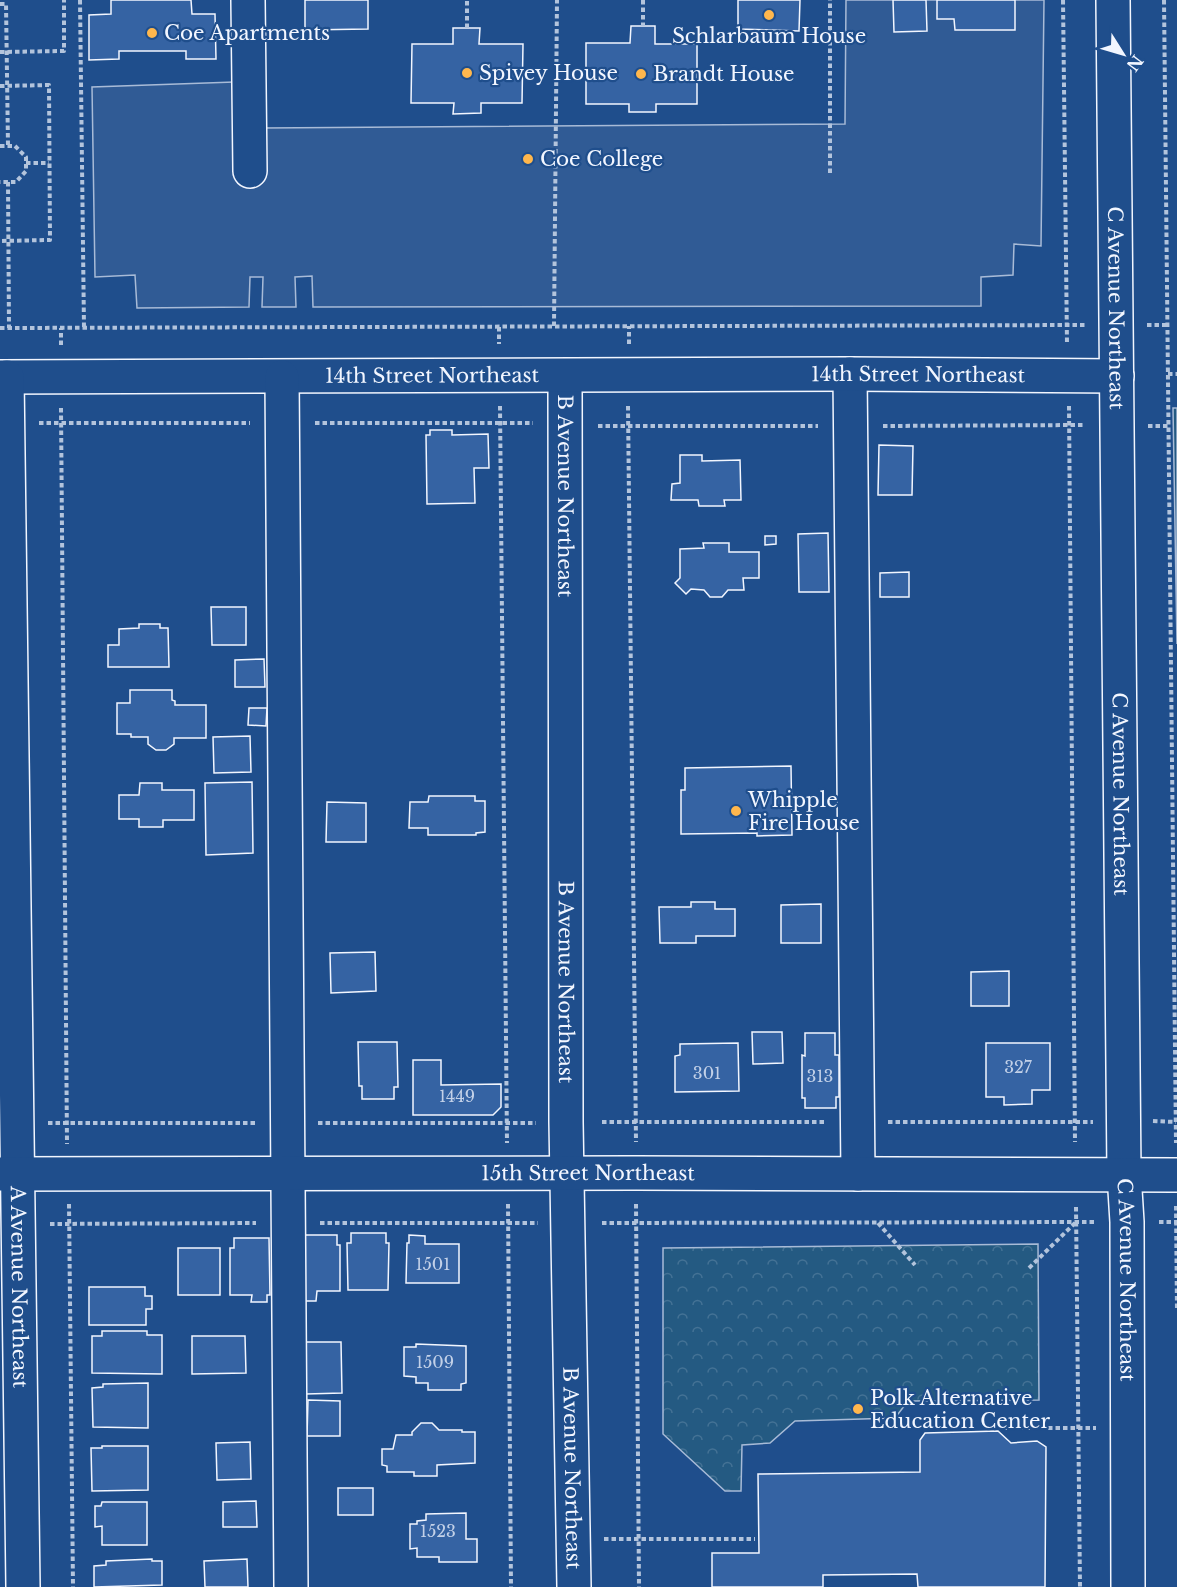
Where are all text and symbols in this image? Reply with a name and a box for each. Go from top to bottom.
marker: Schlarbaum House [762,8,776,22]
place label: Coe Apartments [164,21,330,45]
place label: Schlarbaum House [672,24,866,48]
north arrow [1093,24,1153,84]
marker: Coe Apartments [145,26,159,40]
text: N [1122,51,1147,75]
place label: Spivey House [479,61,618,85]
place label: Brandt House [653,62,795,86]
marker: Spivey House [460,66,474,80]
marker: Brandt House [634,67,648,81]
place label: Coe College [540,147,663,171]
marker: Coe College [521,152,535,166]
street label: C Avenue Northeast [1103,206,1129,410]
street label: 14th Street Northeast [811,362,1026,387]
street label: 14th Street Northeast [325,363,540,388]
street label: B Avenue Northeast [553,395,577,598]
street label: C Avenue Northeast [1107,692,1133,896]
place label: Whipple Fire House [747,788,860,835]
marker: Whipple Fire House [729,804,743,818]
street label: B Avenue Northeast [554,881,578,1084]
house number: 327 [1004,1057,1033,1077]
house number: 301 [693,1063,721,1083]
house number: 313 [807,1066,833,1086]
house number: 1449 [439,1086,475,1106]
street label: 15th Street Northeast [481,1161,695,1185]
street label: C Avenue Northeast [1112,1177,1139,1382]
street label: A Avenue Northeast [6,1185,32,1389]
house number: 1501 [416,1254,450,1274]
house number: 1509 [416,1352,454,1372]
street label: B Avenue Northeast [558,1366,586,1570]
place label: Polk Alternative Education Center [870,1386,1050,1433]
marker: Polk Alternative Education Center [851,1402,865,1416]
house number: 1523 [420,1521,456,1541]

